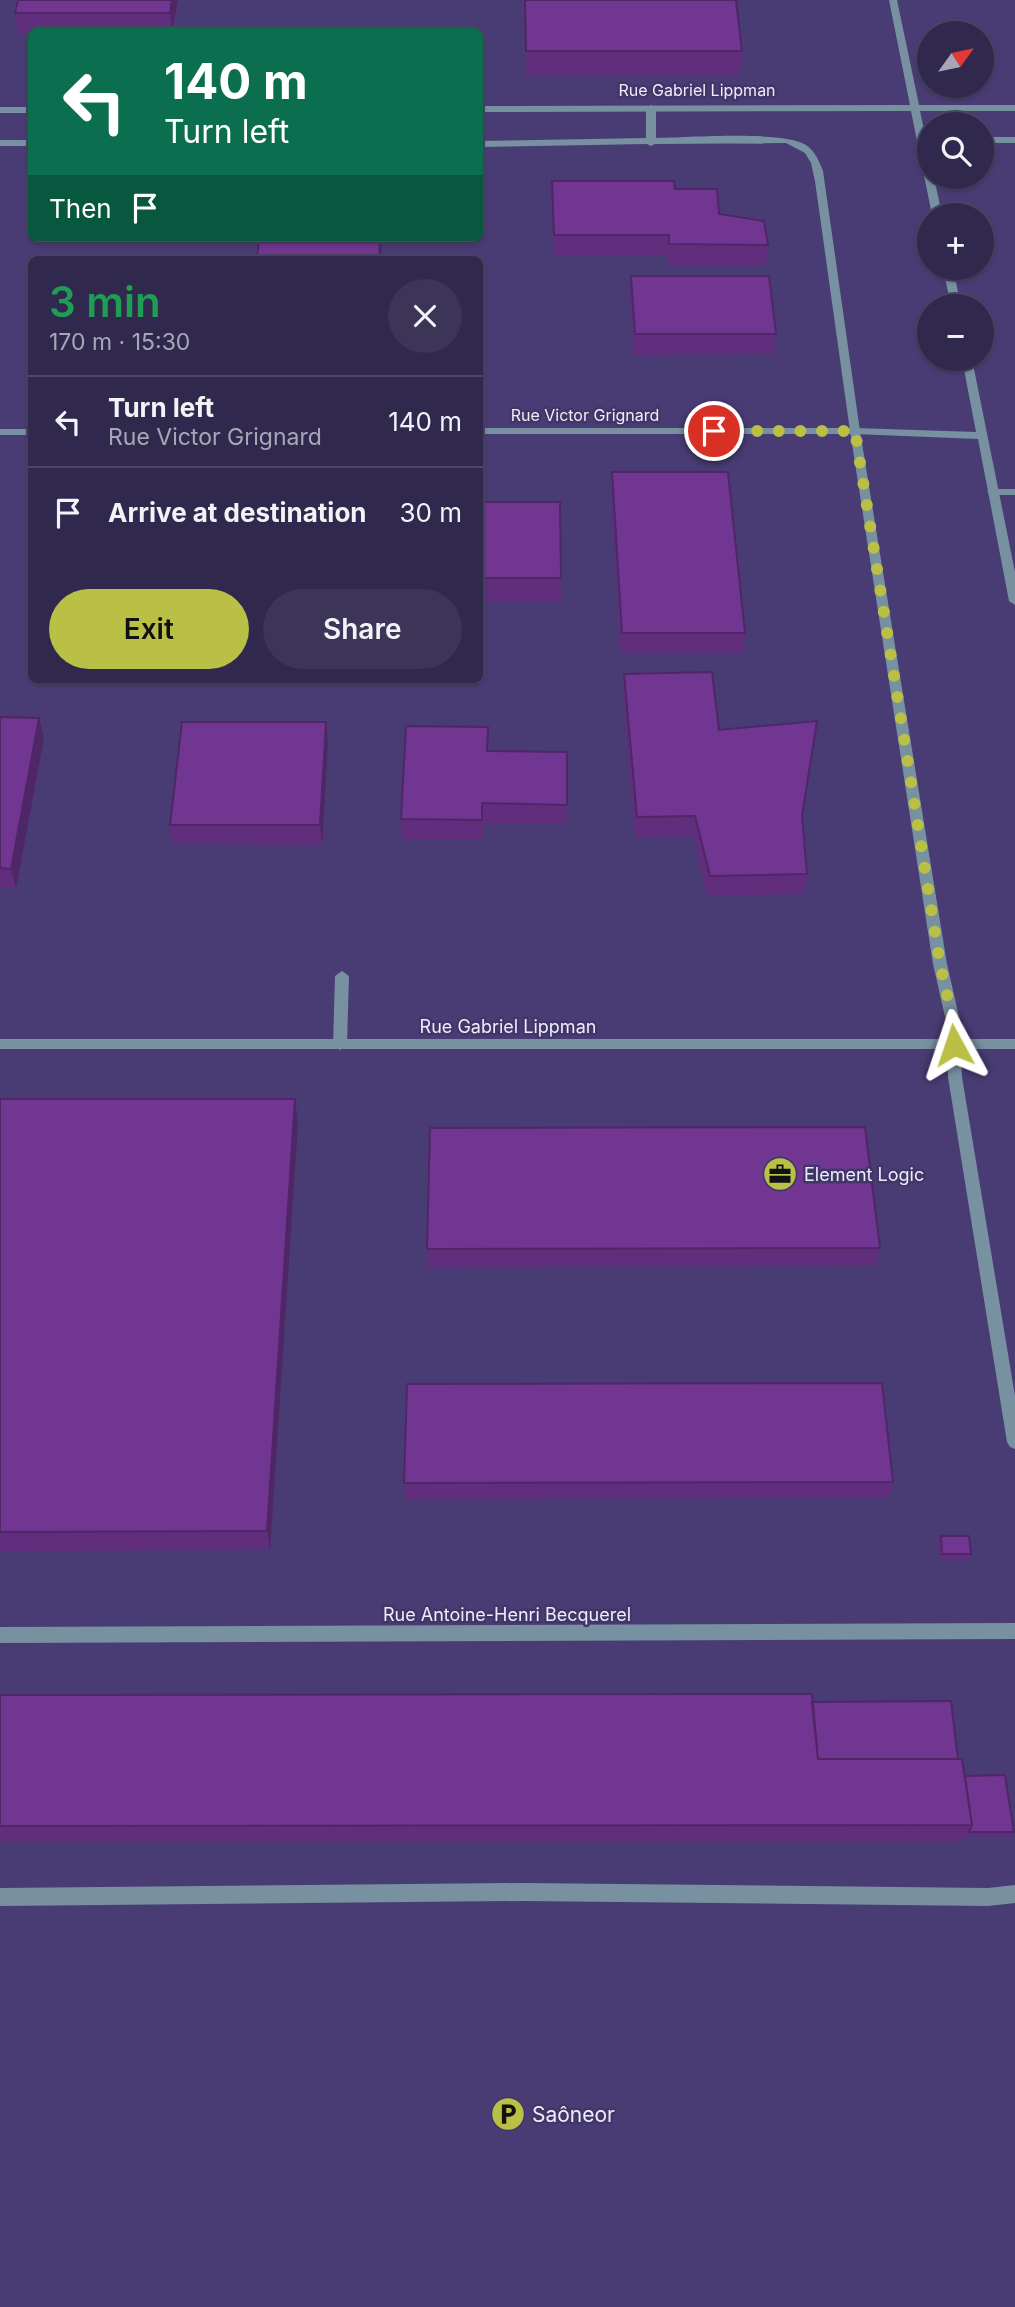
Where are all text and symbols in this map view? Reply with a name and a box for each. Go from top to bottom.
north arrow [917,21,994,98]
map controls [917,21,994,371]
text: 140 m [164,52,308,111]
icon: left [49,56,140,147]
street label: Rue Gabriel Lippman [618,80,776,100]
text: Turn left [164,112,289,151]
button: search [917,112,994,189]
icon: arrive [126,189,164,227]
text: Then [49,193,112,224]
button: + [917,203,994,280]
text: 3 min [49,276,161,327]
button: close [388,279,462,353]
button: − [917,294,994,371]
text: 170 m · 15:30 [49,328,190,356]
text: Turn left [108,392,214,423]
pin [684,401,744,461]
icon: left [49,403,87,441]
street label: Rue Victor Grignard [511,405,659,425]
text: 140 m [388,406,462,437]
icon: arrive [695,412,733,450]
text: Rue Victor Grignard [108,423,322,451]
icon: arrive [49,494,87,532]
text: Arrive at destination [108,497,367,528]
text: 30 m [399,497,462,528]
button: Exit [49,589,249,669]
button: Share [263,589,462,669]
position arrow [917,1008,991,1082]
street label: Rue Gabriel Lippman [420,1016,596,1037]
office icon: Element Logic [761,1155,799,1193]
place label: Element Logic [804,1164,924,1185]
street label: Rue Antoine-Henri Becquerel [383,1604,631,1625]
parking icon: Saôneor [489,2095,527,2133]
place label: Saôneor [532,2102,615,2127]

